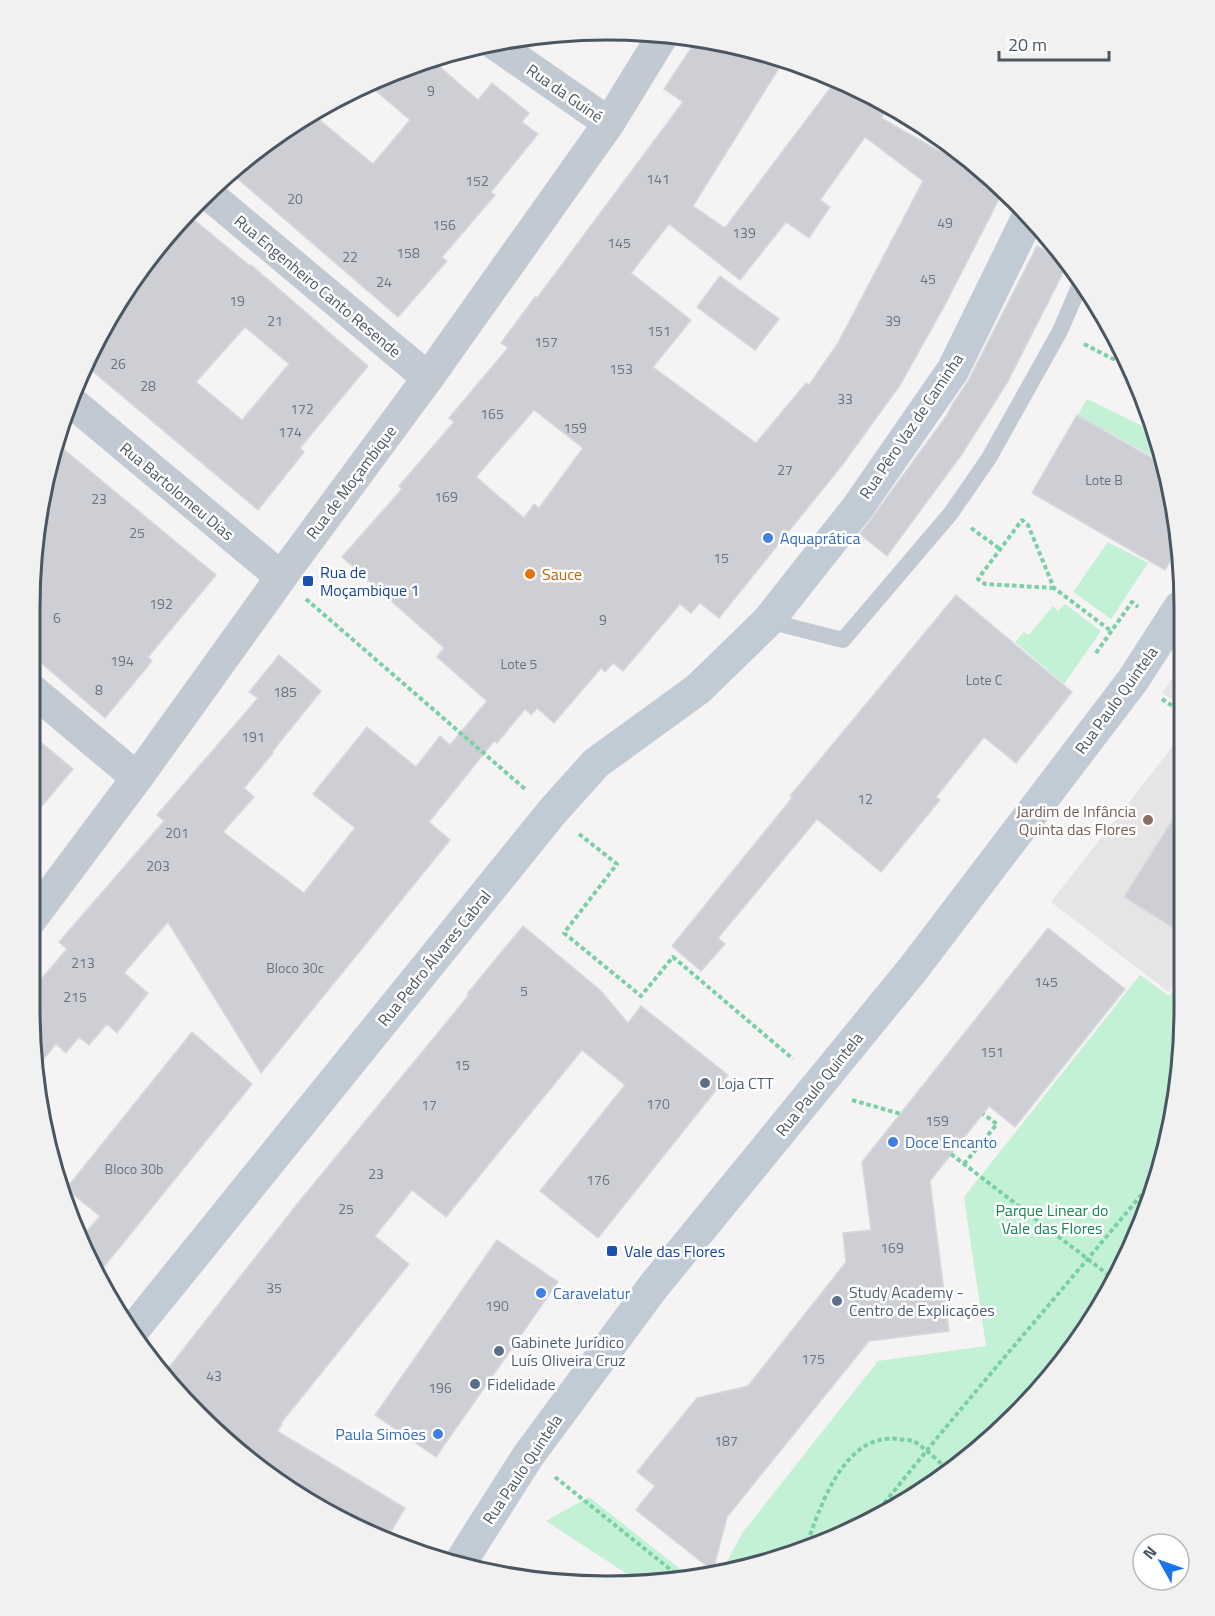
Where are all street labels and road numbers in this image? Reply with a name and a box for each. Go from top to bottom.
street label: Rua da Guiné [522,58,608,128]
street label: Rua Engenheiro Canto Resende [229,209,407,363]
street label: Rua Pêro Vaz de Caminha [853,348,969,504]
street label: Rua de Moçambique [300,420,402,544]
street label: Rua Bartolomeu Dias [115,436,239,546]
street label: Rua Paulo Quintela [1069,641,1163,759]
street label: Rua Pedro Álvares Cabral [372,885,496,1031]
street label: Rua Paulo Quintela [769,1027,869,1141]
street label: Rua Paulo Quintela [476,1409,568,1529]

